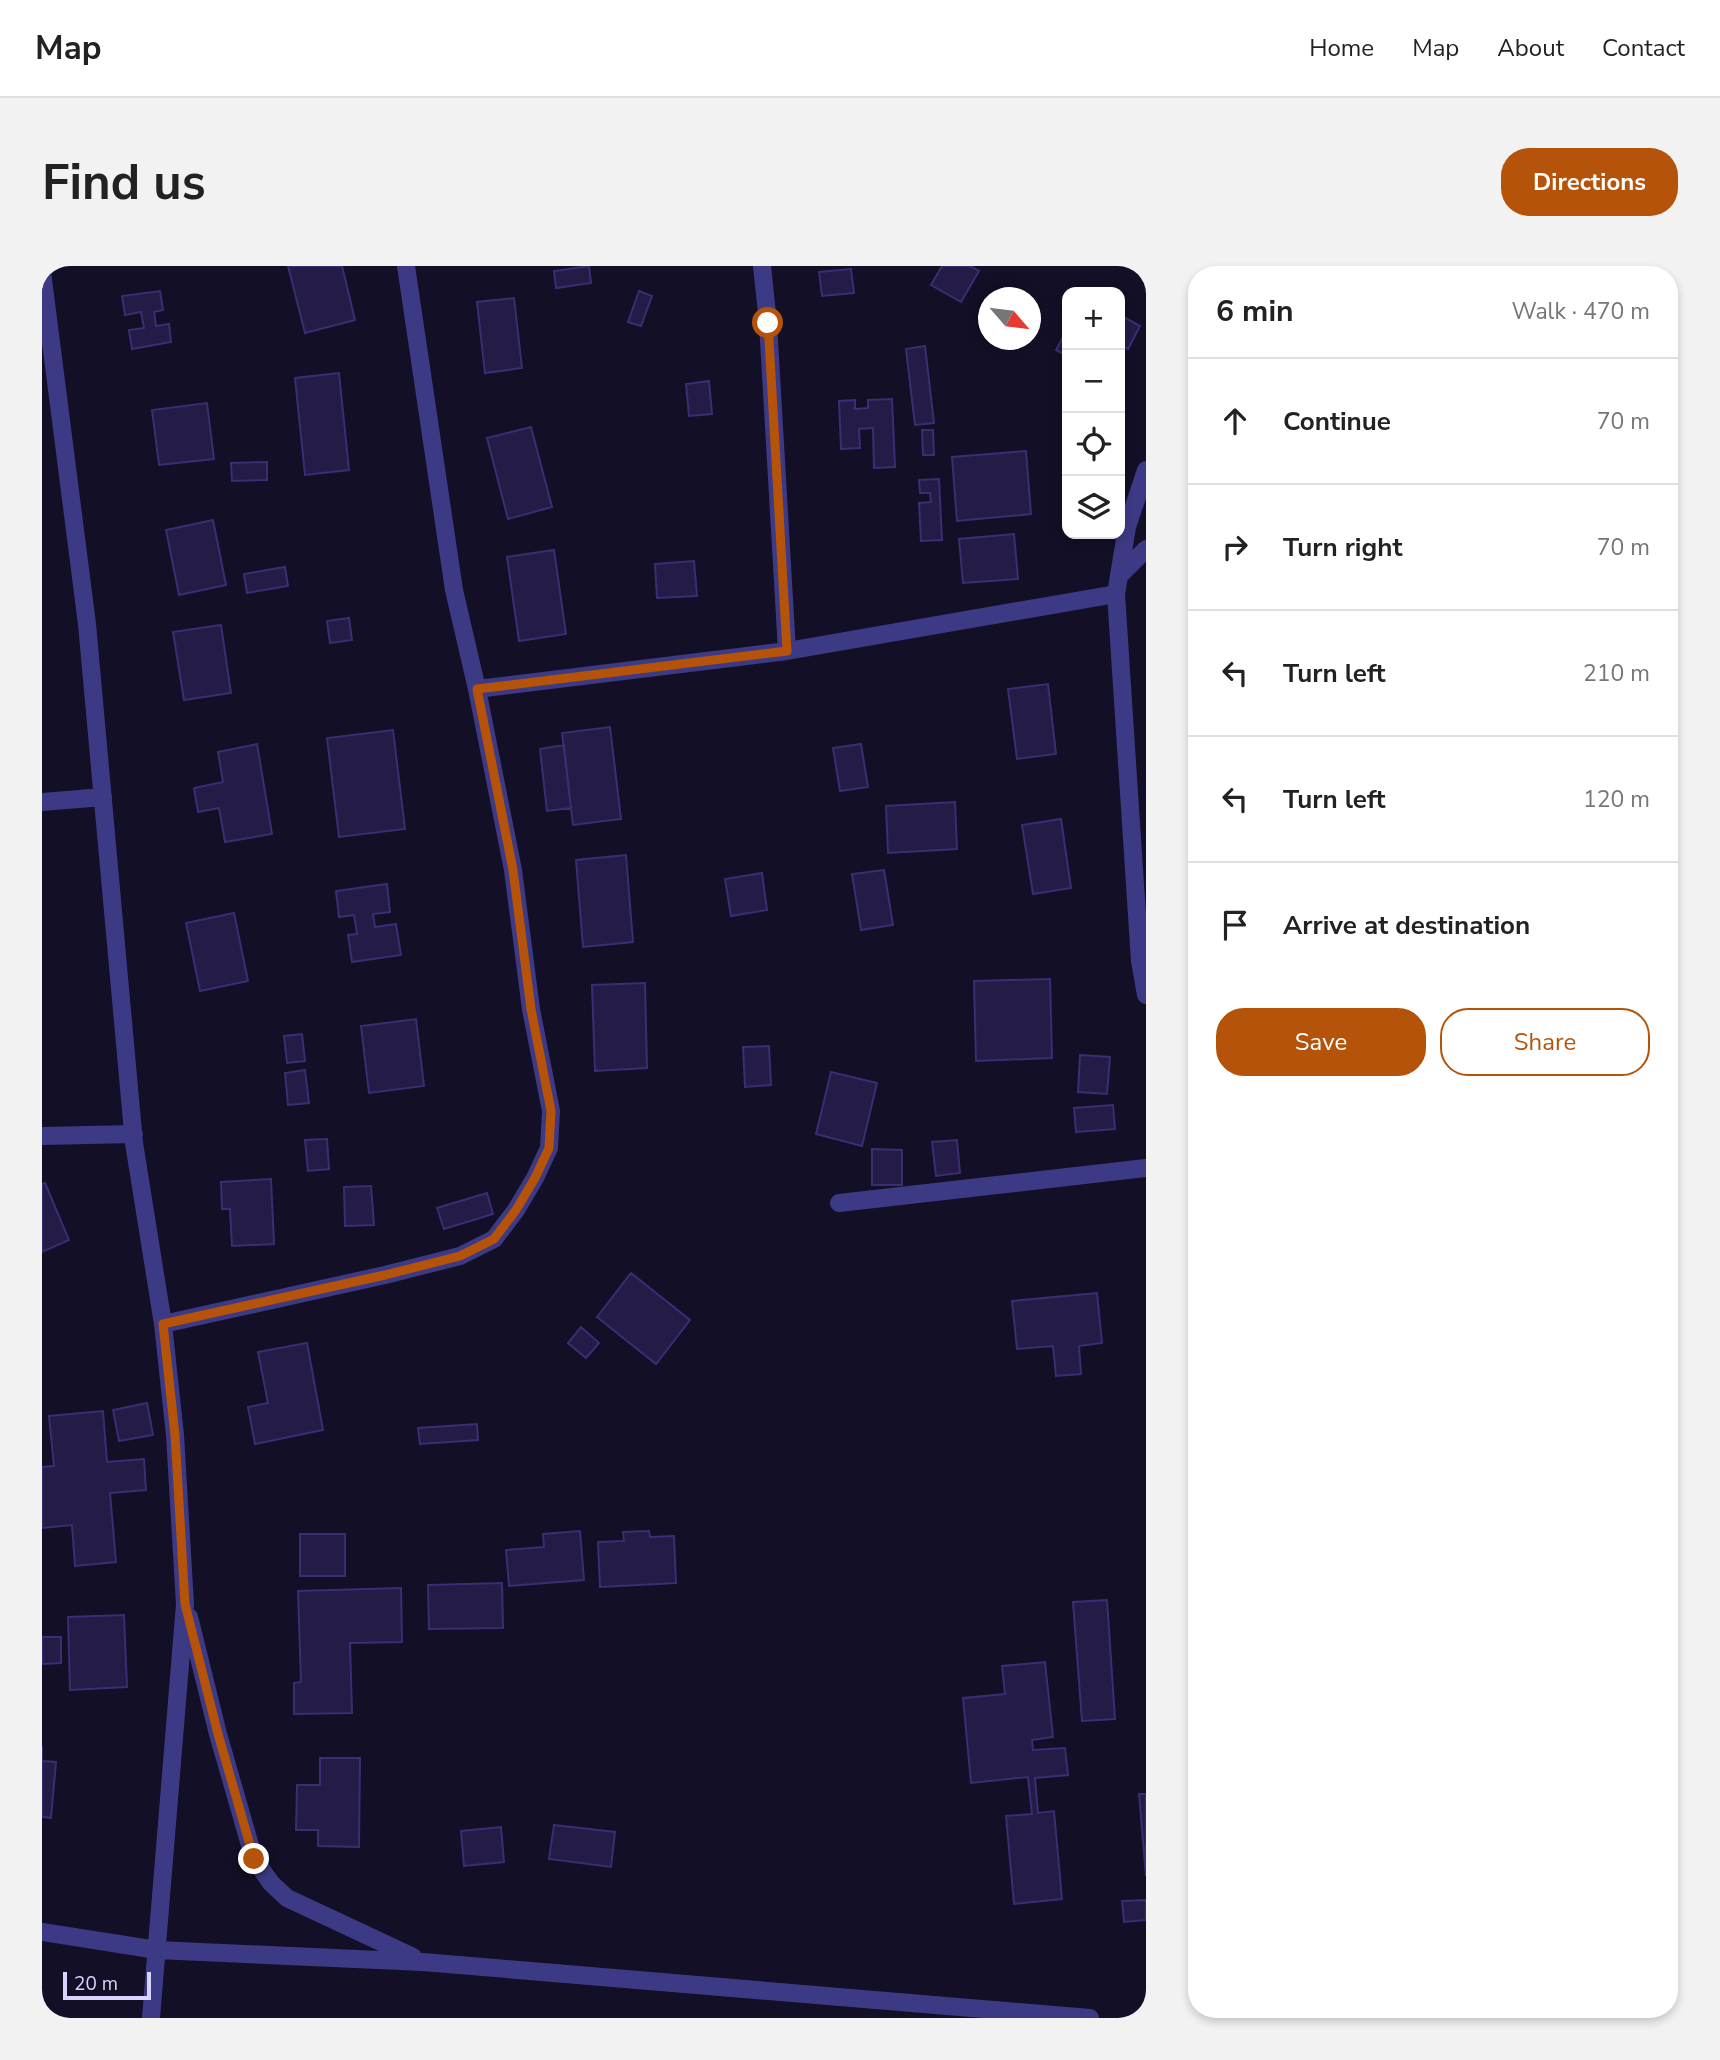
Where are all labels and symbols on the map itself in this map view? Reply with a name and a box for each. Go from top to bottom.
north arrow [978,287,1041,350]
route start [752,307,783,338]
route end [238,1843,269,1874]
scale bar [63,1969,150,2001]

